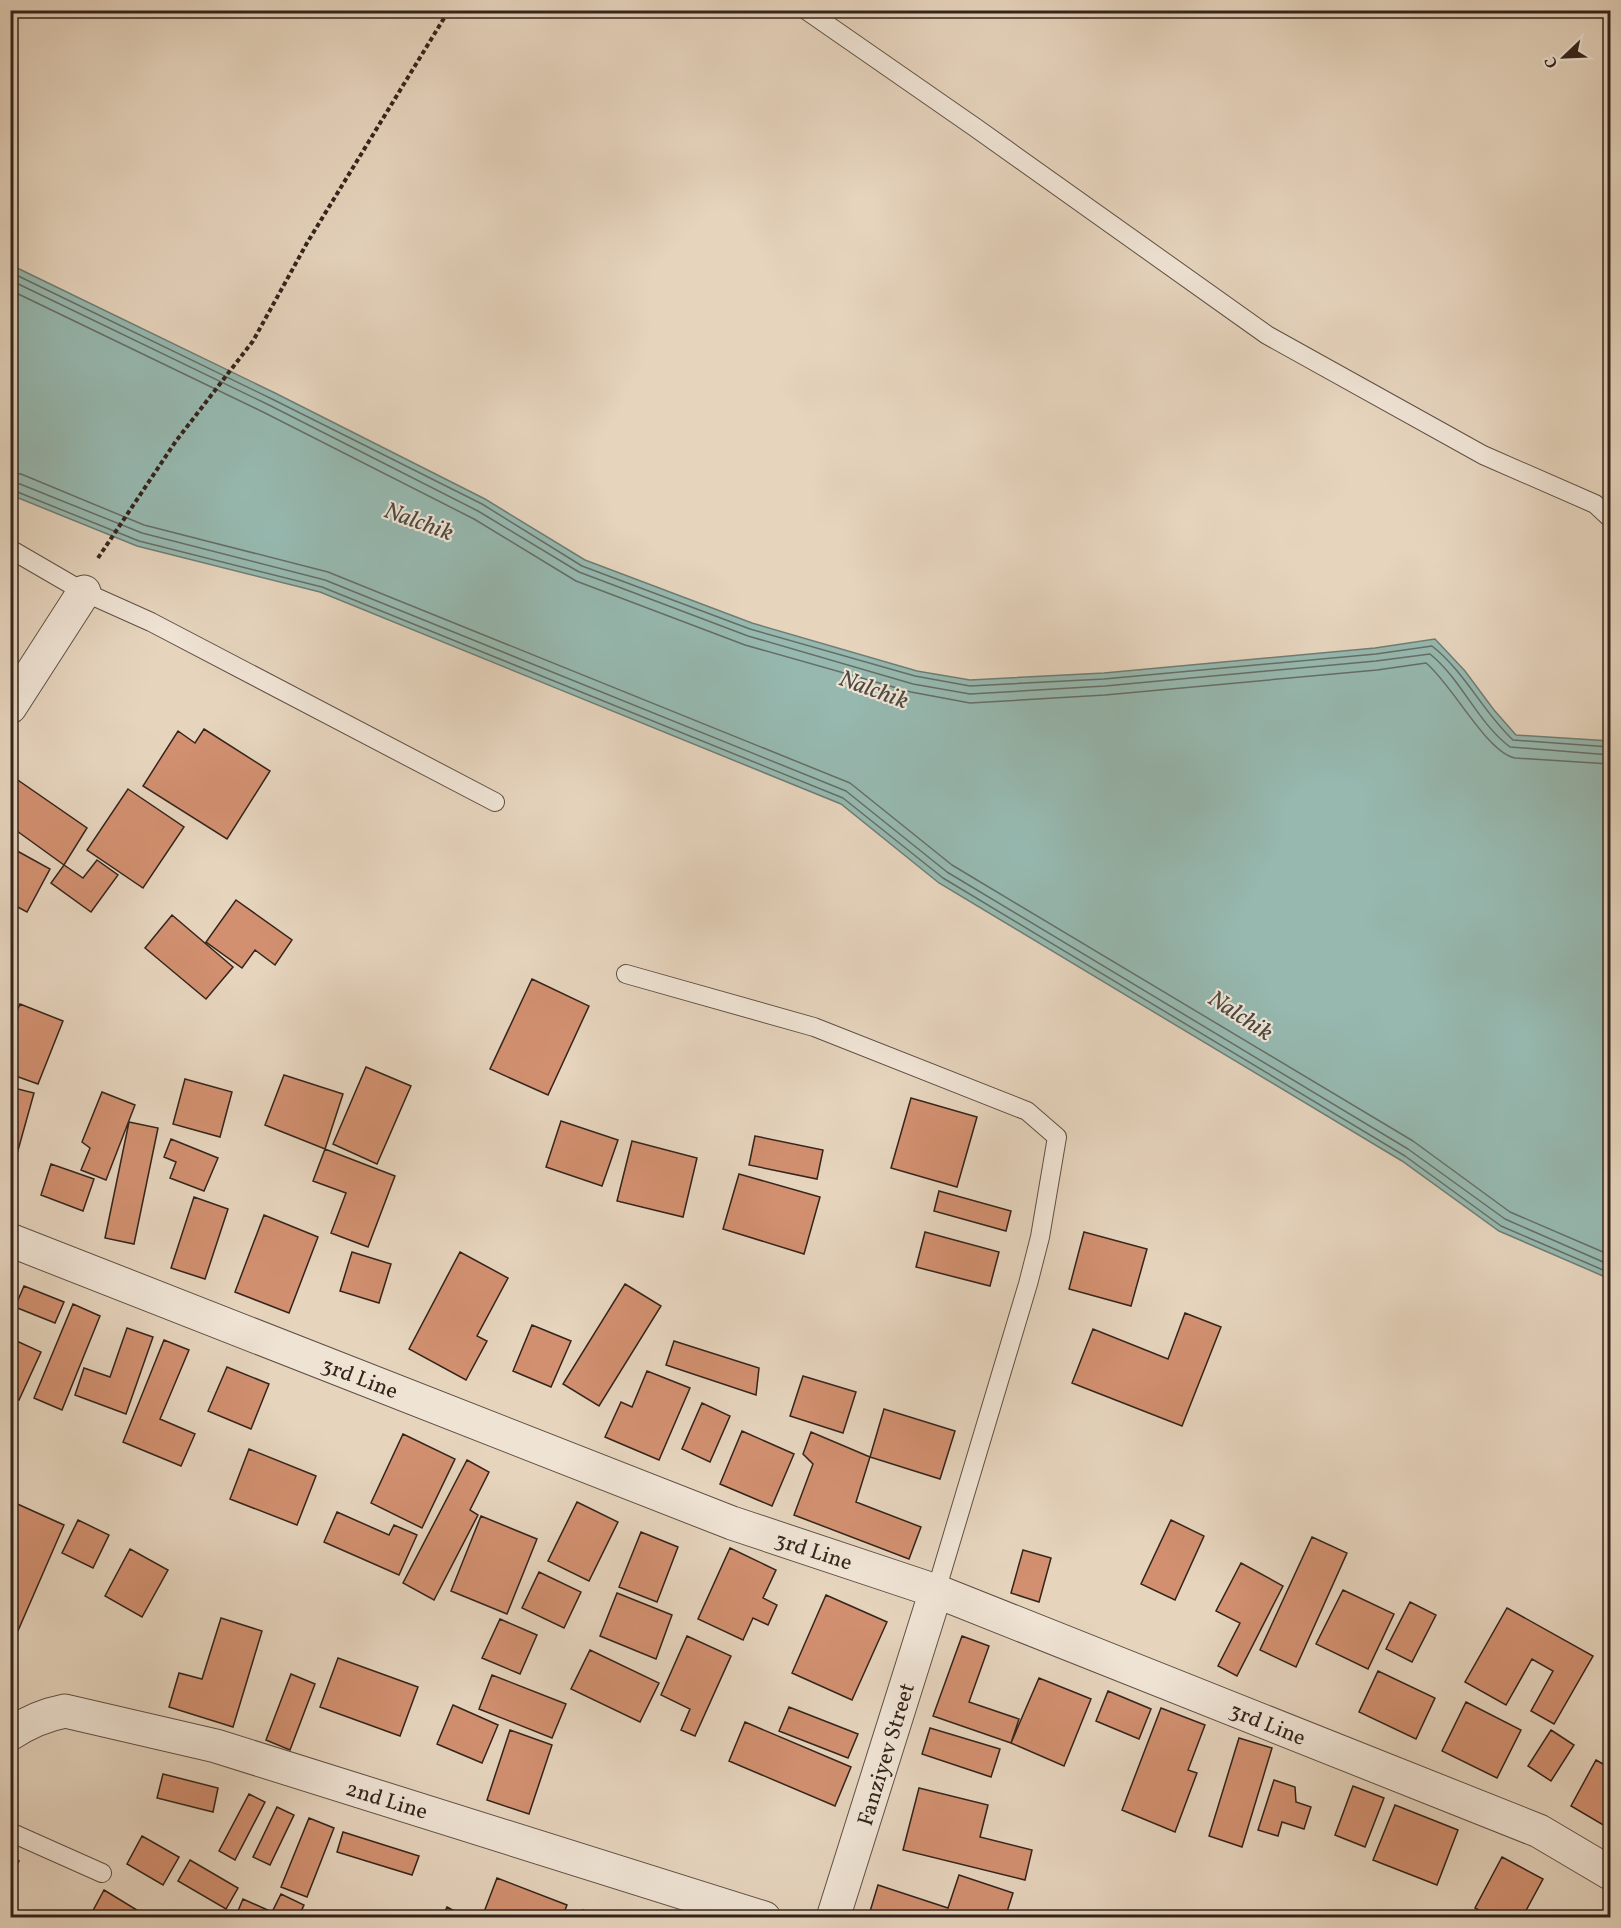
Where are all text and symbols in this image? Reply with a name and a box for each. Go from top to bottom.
north arrow [1534,27,1594,87]
text: С [1540,53,1564,71]
water label: Nalchik [379,495,458,551]
water label: Nalchik [834,663,913,719]
water label: Nalchik [1201,983,1279,1050]
street label: 3rd Line [316,1351,402,1408]
street label: 3rd Line [770,1525,856,1579]
street label: Fanziyev Street [851,1679,924,1830]
street label: 3rd Line [1224,1696,1310,1755]
street label: 2nd Line [341,1774,431,1829]

